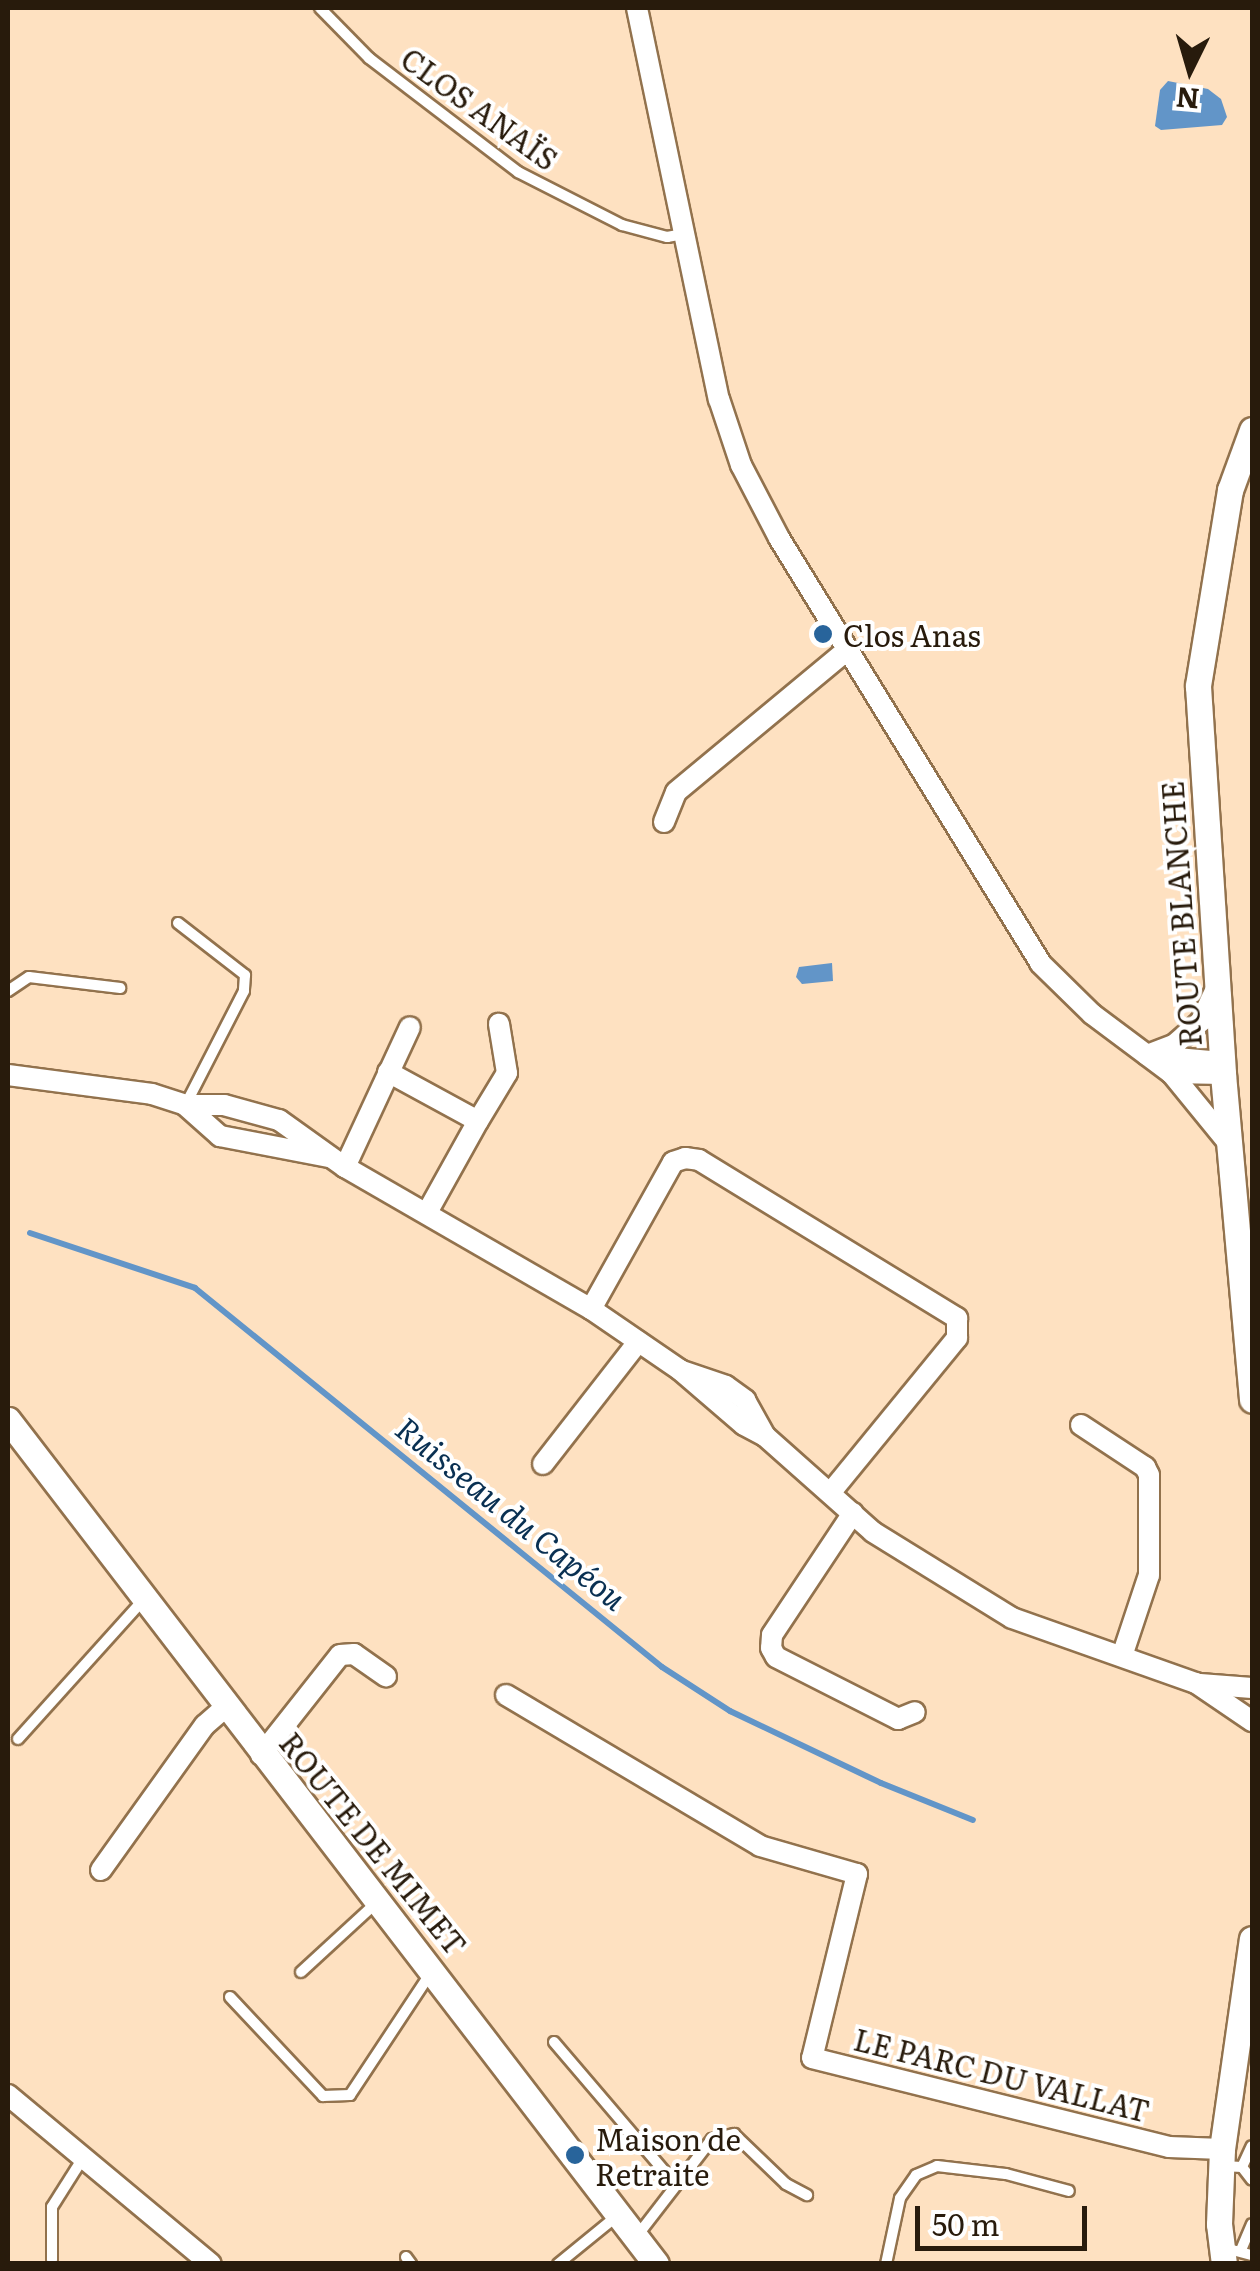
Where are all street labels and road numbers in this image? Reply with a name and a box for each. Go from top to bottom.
street label: CLOS ANAÏS [395,39,565,177]
street label: ROUTE BLANCHE [1153,780,1207,1048]
street label: ROUTE DE MIMET [273,1724,475,1962]
street label: LE PARC DU VALLAT [850,2020,1154,2128]

